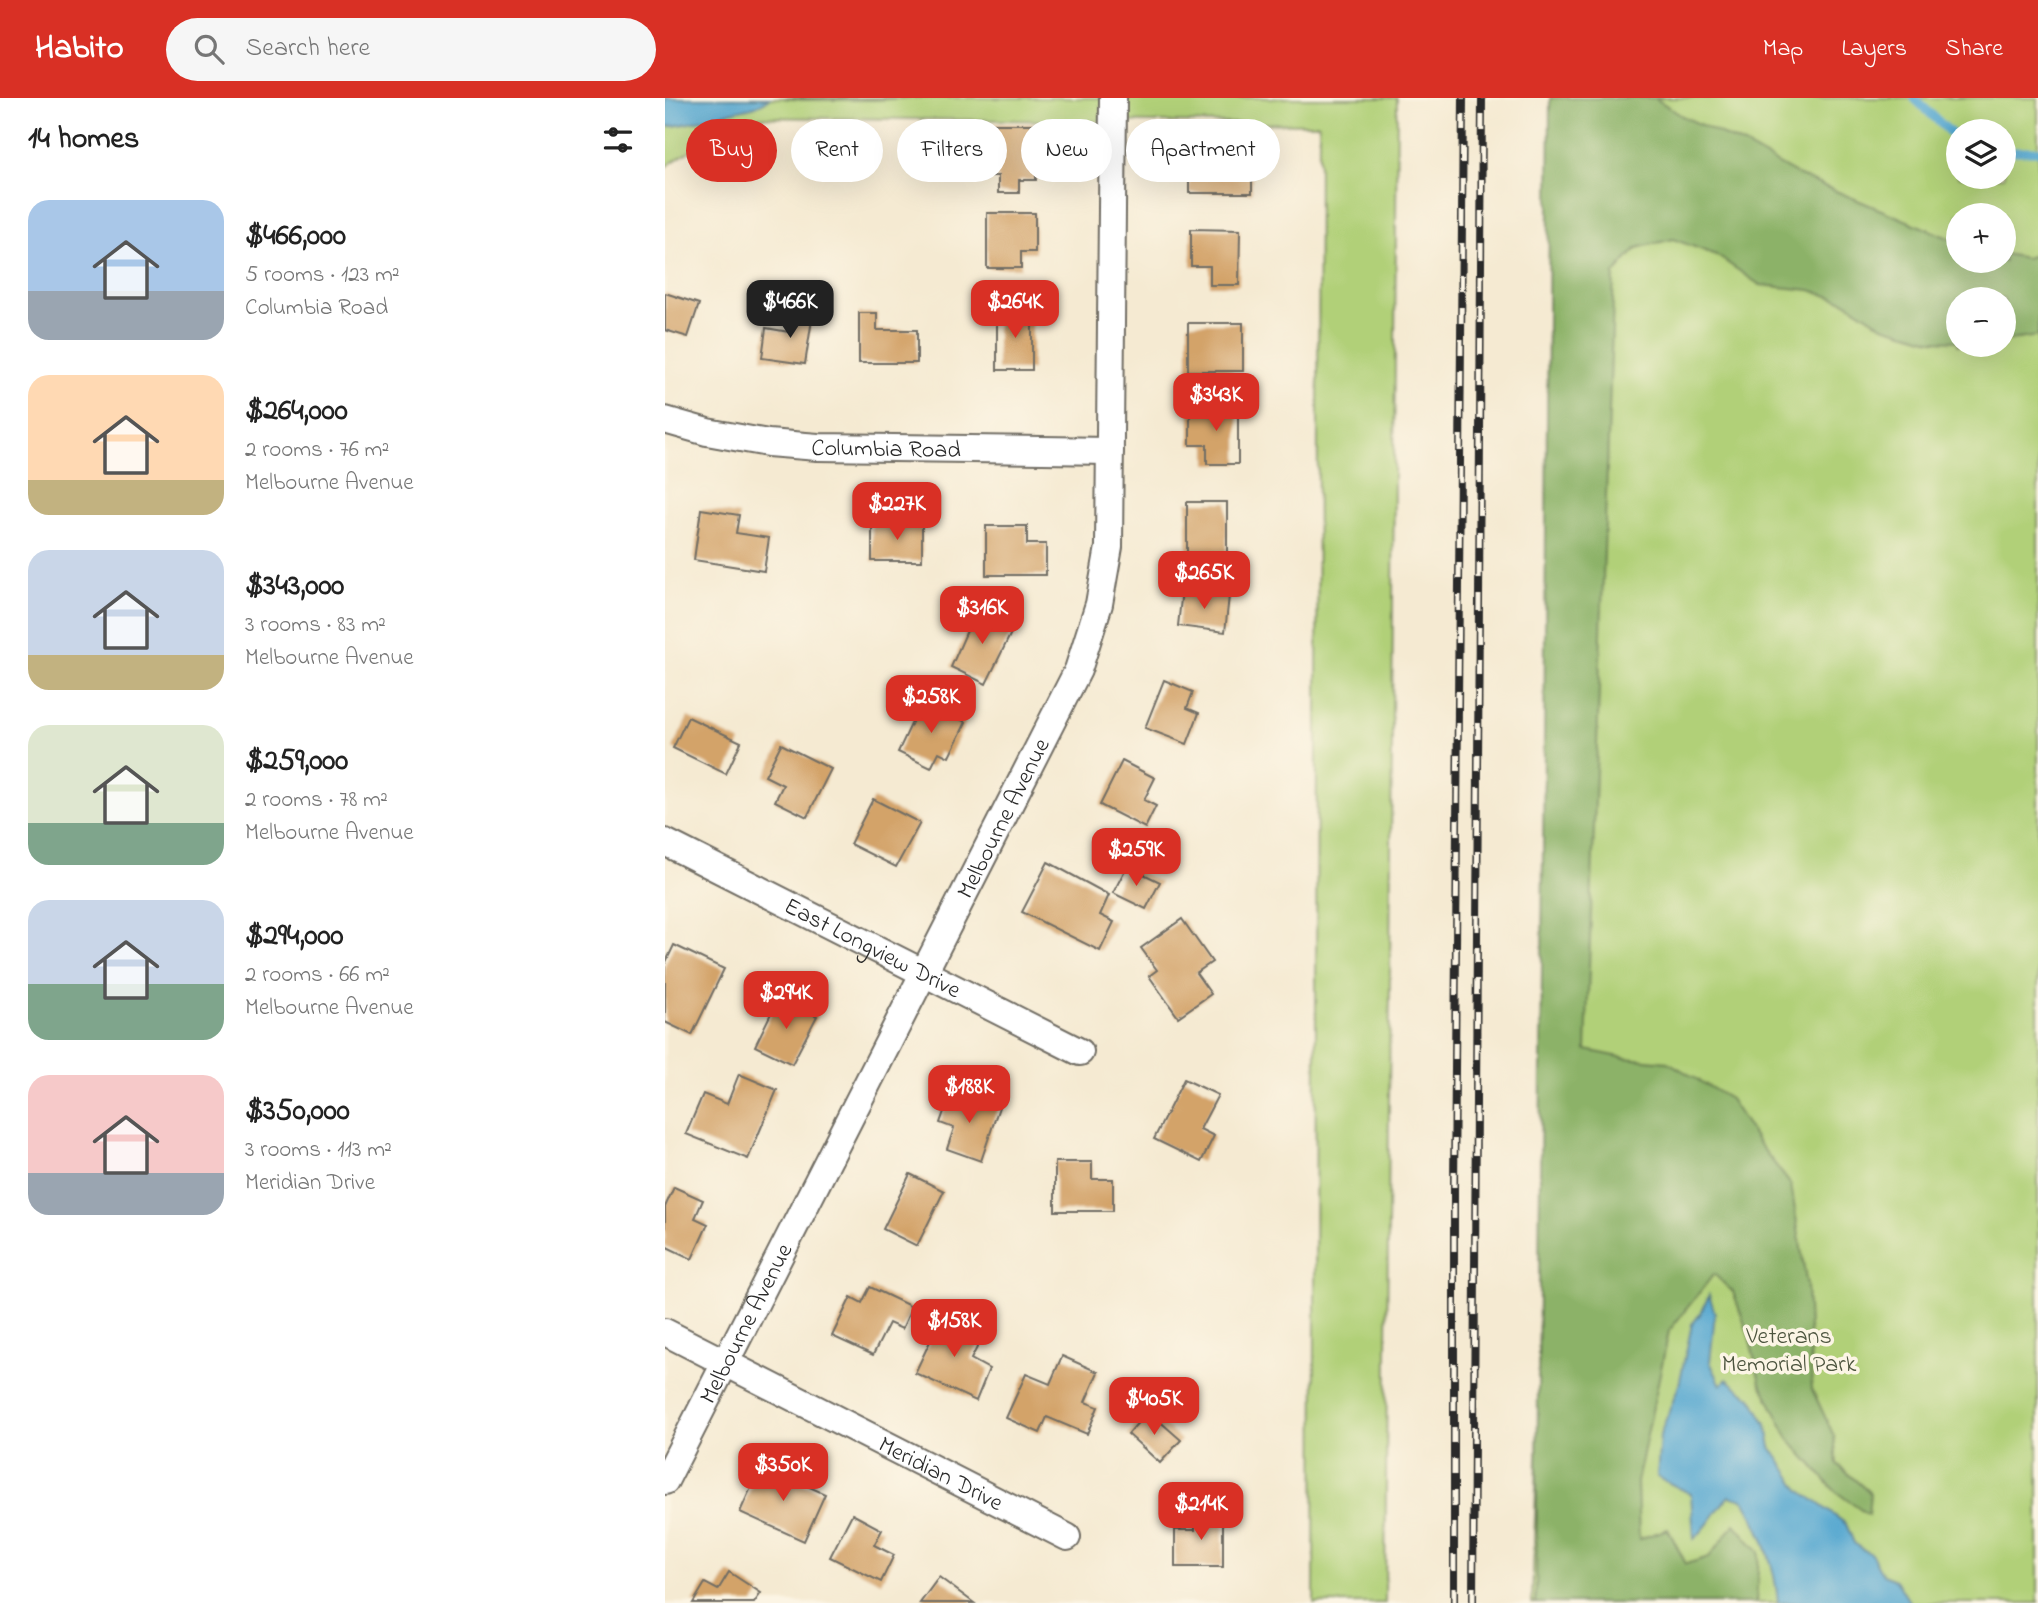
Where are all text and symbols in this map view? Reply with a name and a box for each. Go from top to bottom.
search box [166,18,656,81]
text: Habito [35,25,124,73]
icon: search [190,30,228,68]
text: Search here [246,30,370,68]
text: Map [1763,32,1803,67]
text: Layers [1841,32,1907,67]
text: Share [1945,32,2003,67]
text: 14 homes [28,118,139,162]
chip: Buy [686,119,777,182]
chip: Rent [791,119,883,182]
chip: Filters [897,119,1007,182]
chip: New [1021,119,1112,182]
chip: Apartment [1126,119,1280,182]
map controls [1946,119,2016,357]
button: layers [1946,119,2016,189]
icon: filters [599,121,637,159]
button: + [1946,203,2016,273]
text: $466,000 [245,215,346,259]
icon: home [84,228,168,312]
text: 5 rooms · 123 m² [245,259,400,292]
pin: $466K [741,280,839,340]
pin: $264K [966,280,1064,340]
text: $466K [763,286,817,319]
text: $264K [987,286,1043,319]
button: − [1946,287,2016,357]
text: Columbia Road [245,292,388,325]
pin: $343K [1167,374,1265,433]
text: $343K [1189,379,1243,412]
text: $264,000 [245,390,348,434]
icon: home [84,403,168,487]
street label: Columbia Road [811,432,962,469]
text: 2 rooms · 76 m² [245,434,389,467]
text: Melbourne Avenue [245,467,414,500]
pin: $227K [848,482,946,542]
text: $227K [868,488,926,521]
pin: $265K [1155,552,1253,611]
text: $265K [1174,557,1234,590]
text: $343,000 [245,565,344,609]
icon: home [84,578,168,662]
pin: $316K [933,587,1031,646]
text: $316K [956,592,1008,625]
text: 3 rooms · 83 m² [245,609,386,642]
text: Melbourne Avenue [245,642,414,675]
pin: $258K [882,676,980,735]
text: $258K [902,681,960,714]
street label: Melbourne Avenue [949,733,1061,906]
text: $259,000 [245,740,348,784]
icon: home [84,753,168,837]
text: 2 rooms · 78 m² [245,784,388,817]
text: Melbourne Avenue [245,817,414,850]
pin: $259K [1087,828,1185,888]
text: $259K [1108,834,1164,867]
street label: East Longview Drive [777,890,966,1009]
text: $294,000 [245,915,344,959]
icon: home [84,928,168,1012]
text: 2 rooms · 66 m² [245,959,390,992]
pin: $294K [737,972,835,1031]
text: $294K [760,977,812,1010]
text: Melbourne Avenue [245,992,414,1025]
pin: $188K [920,1066,1018,1125]
text: $188K [944,1071,994,1104]
text: $350,000 [245,1090,350,1134]
icon: home [84,1103,168,1187]
text: 3 rooms · 113 m² [245,1134,392,1167]
text: Meridian Drive [245,1167,375,1200]
street label: Melbourne Avenue [692,1238,803,1411]
pin: $158K [905,1300,1003,1359]
text: $158K [927,1305,981,1338]
park label: Veterans Memorial Park [1722,1320,1857,1383]
pin: $405K [1105,1378,1203,1437]
text: $405K [1125,1383,1183,1416]
street label: Meridian Drive [872,1429,1009,1522]
pin: $350K [734,1444,832,1503]
text: $350K [754,1449,812,1482]
pin: $214K [1152,1482,1250,1542]
text: $214K [1174,1488,1228,1521]

